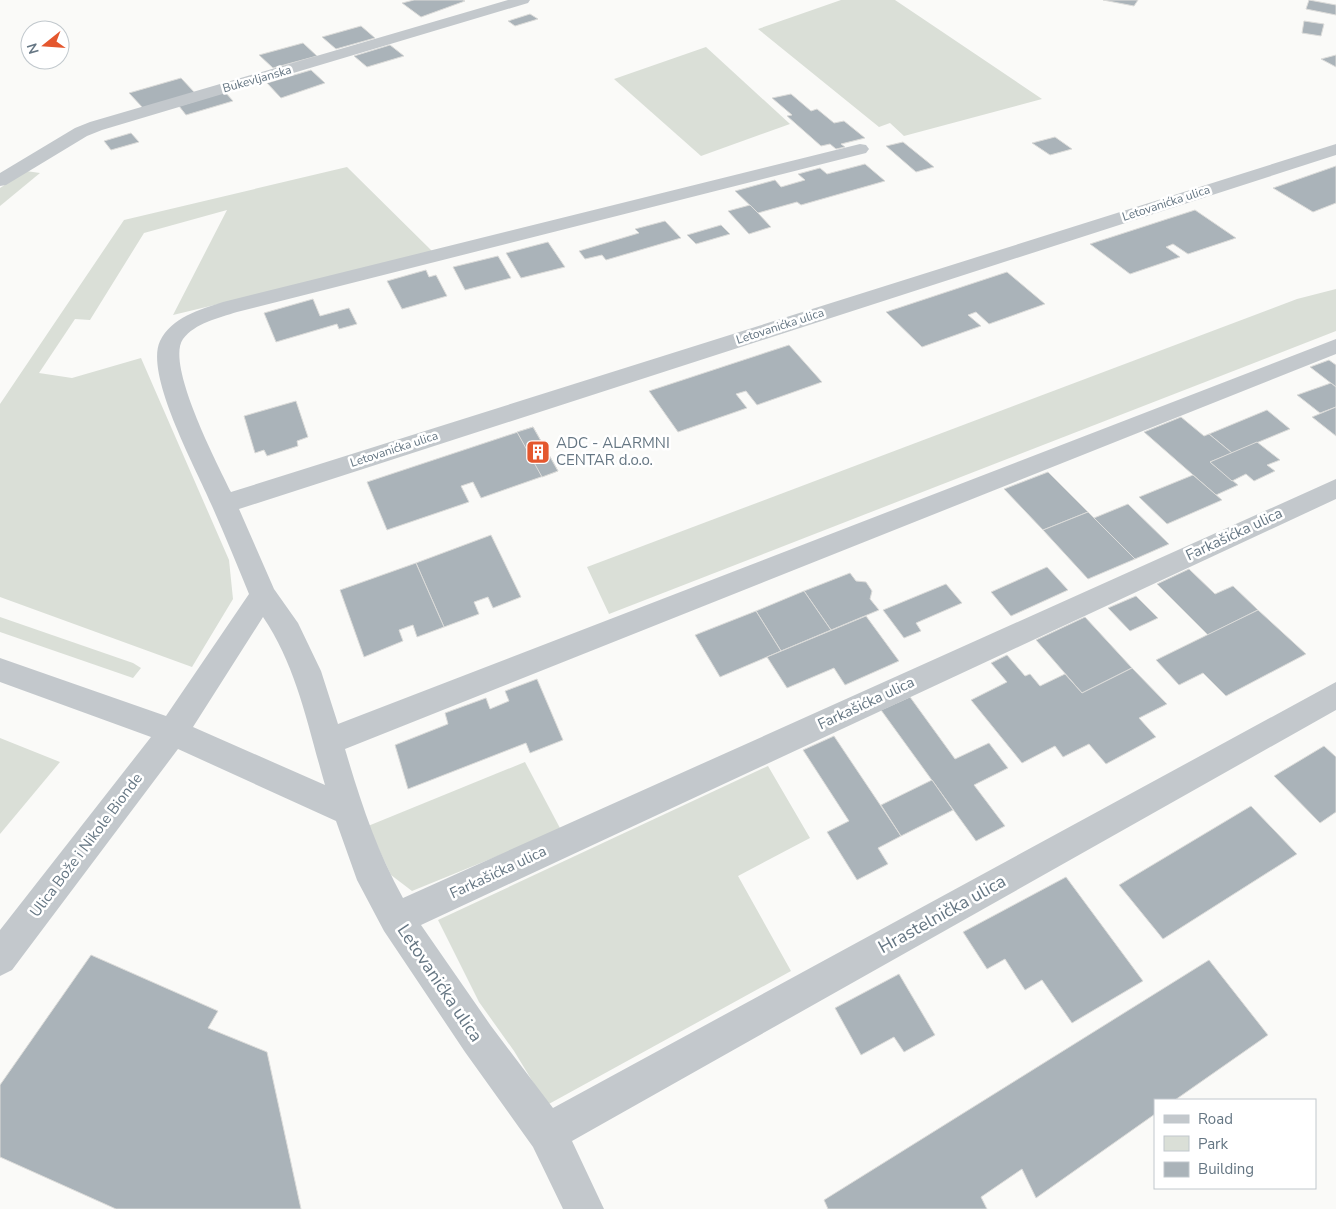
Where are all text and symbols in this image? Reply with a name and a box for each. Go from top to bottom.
north arrow [20,20,70,70]
text: N [22,41,44,56]
street label: Bukevljanska [221,62,293,96]
street label: Letovanićka ulica [1120,181,1212,225]
street label: Letovanićka ulica [734,304,826,348]
street label: Letovanićka ulica [348,427,440,471]
place label: ADC - ALARMNI CENTAR d.o.o. [556,433,670,470]
building icon: ADC - ALARMNI CENTAR d.o.o. [525,439,551,465]
street label: Farkašićka ulica [1182,503,1286,565]
street label: Farkašićka ulica [814,672,918,734]
street label: Ulica Bože i Nikole Bionde [25,769,147,921]
street label: Farkašićka ulica [446,841,550,903]
street label: Hrastelnička ulica [874,869,1010,959]
street label: Letovanićka ulica [392,919,488,1047]
legend [1154,1099,1316,1189]
text: Road [1198,1109,1233,1129]
text: Park [1198,1134,1228,1154]
text: Building [1198,1159,1254,1179]

